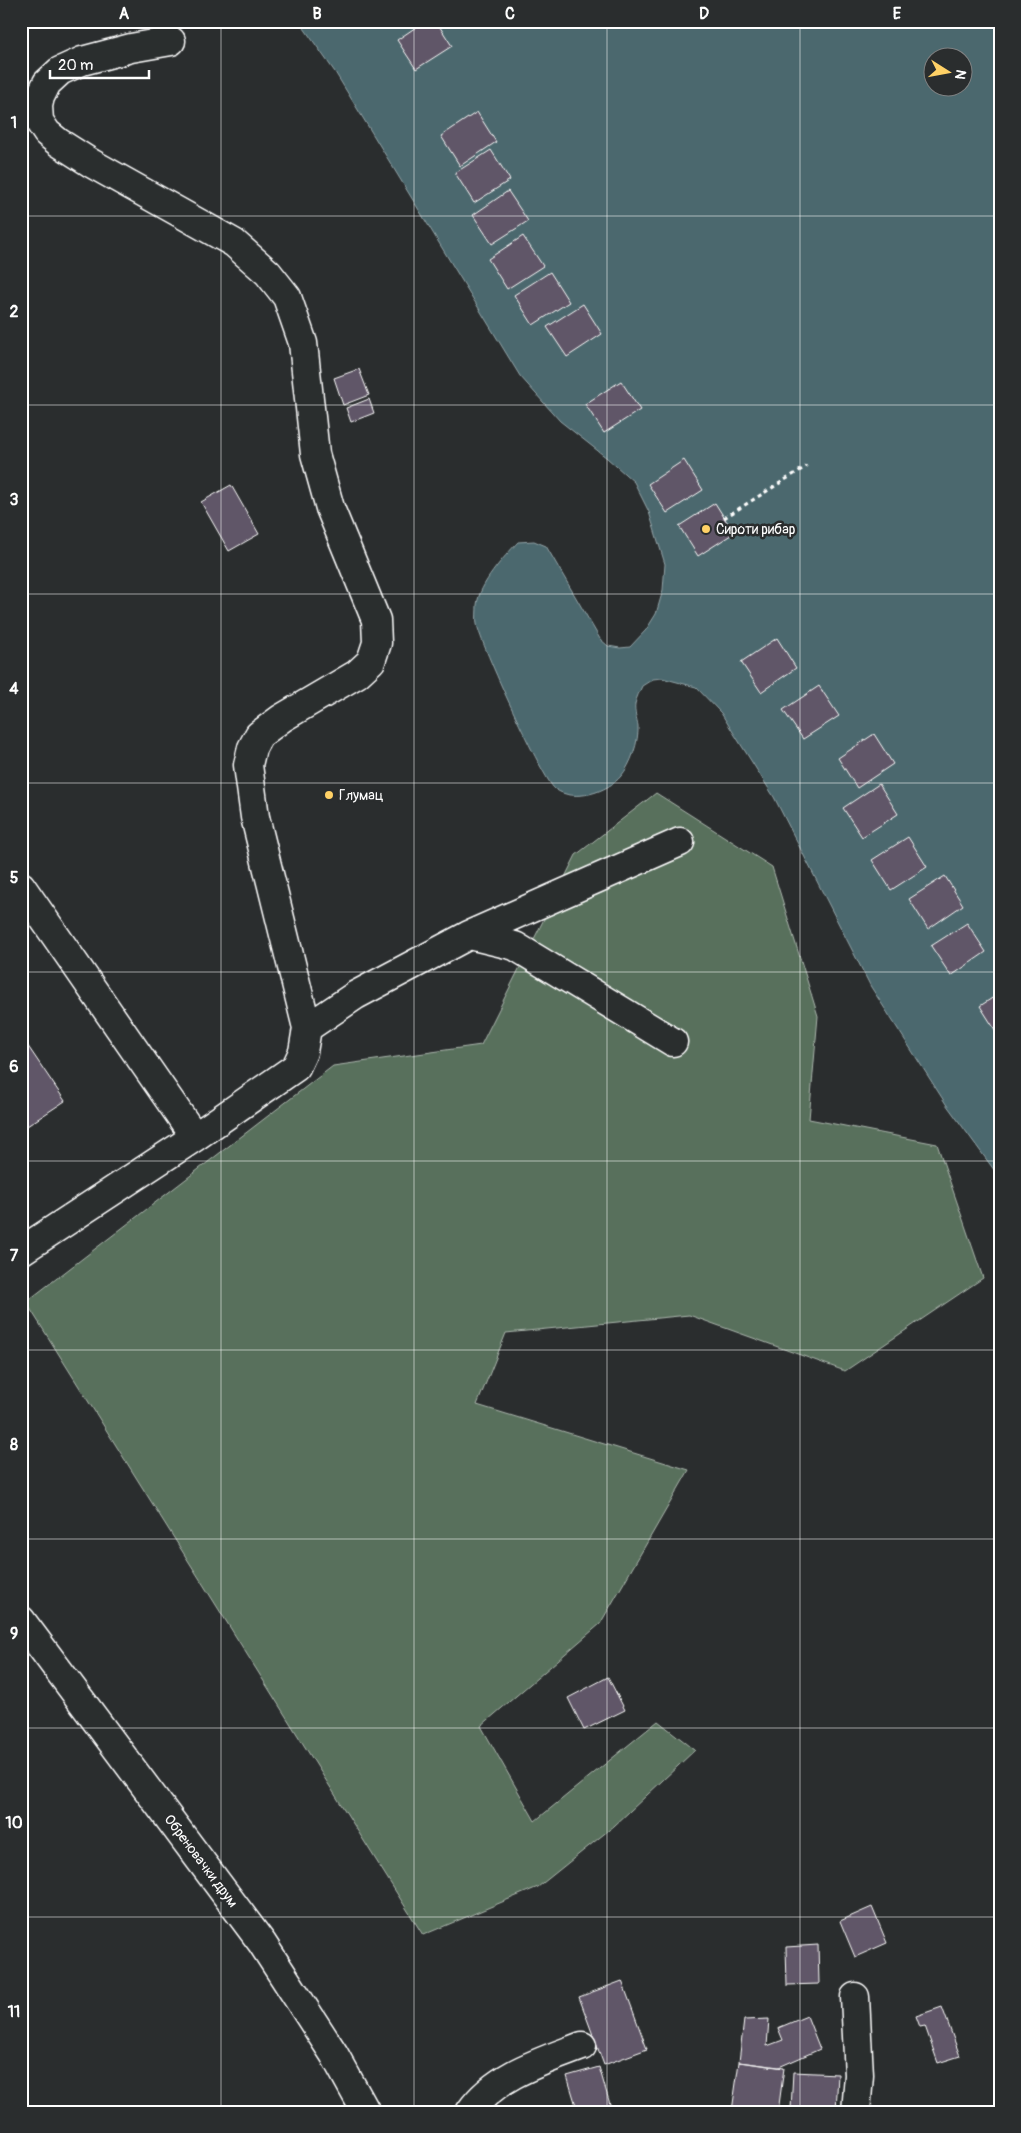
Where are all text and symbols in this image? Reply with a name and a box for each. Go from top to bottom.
text: A [119,4,130,24]
text: B [312,4,322,24]
text: C [505,4,515,24]
text: D [699,4,709,24]
text: E [893,4,902,24]
scale bar [50,48,149,80]
north arrow [924,48,974,98]
text: 20 m [58,56,93,75]
text: N [951,68,970,81]
text: 1 [11,113,17,133]
text: 2 [10,302,19,322]
text: 3 [10,490,19,510]
place label: Сироти рибар [716,521,796,538]
marker: Сироти рибар [700,523,712,535]
text: 4 [9,679,19,699]
place label: Глумац [339,787,384,804]
marker: Глумац [323,789,335,801]
text: 5 [10,868,19,888]
text: 6 [9,1057,19,1077]
text: 7 [10,1246,19,1266]
text: 8 [10,1435,18,1455]
text: 9 [10,1624,18,1644]
street label: Обреновачки друм [160,1811,242,1911]
text: 10 [5,1813,23,1833]
text: 11 [8,2002,20,2022]

